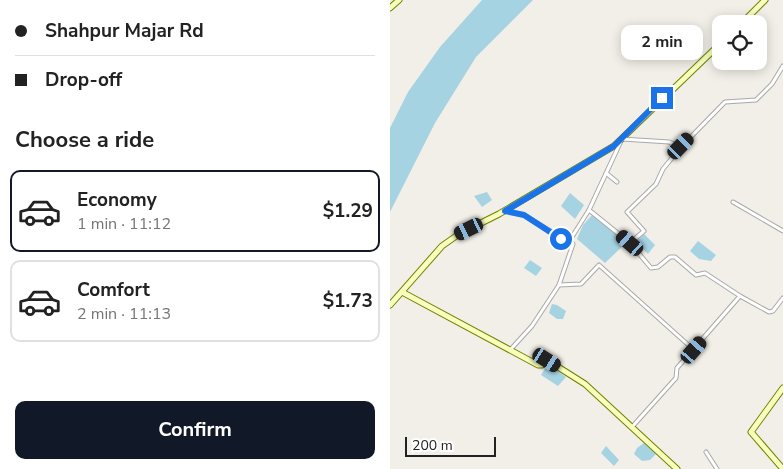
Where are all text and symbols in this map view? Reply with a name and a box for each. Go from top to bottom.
map controls [712,15,767,70]
button: locate [712,15,767,70]
text: Shahpur Majar Rd [45,18,204,44]
callout: 2 min [621,26,703,61]
text: 2 min [641,31,683,53]
text: Drop-off [45,67,122,93]
route end [651,87,673,109]
text: Choose a ride [15,125,154,155]
car [665,130,696,162]
text: Economy [77,187,157,213]
icon: car [17,189,62,234]
text: $1.29 [323,198,373,224]
text: 1 min · 11:12 [77,213,171,235]
car [452,216,485,242]
car [613,227,646,259]
route start [550,228,572,250]
text: Comfort [77,277,150,303]
icon: car [17,279,62,324]
text: $1.73 [323,288,373,314]
text: 2 min · 11:13 [77,303,171,325]
car [678,334,709,366]
car [530,346,563,374]
button: Confirm [15,401,375,459]
scale bar [405,434,496,457]
text: 200 m [412,436,453,455]

